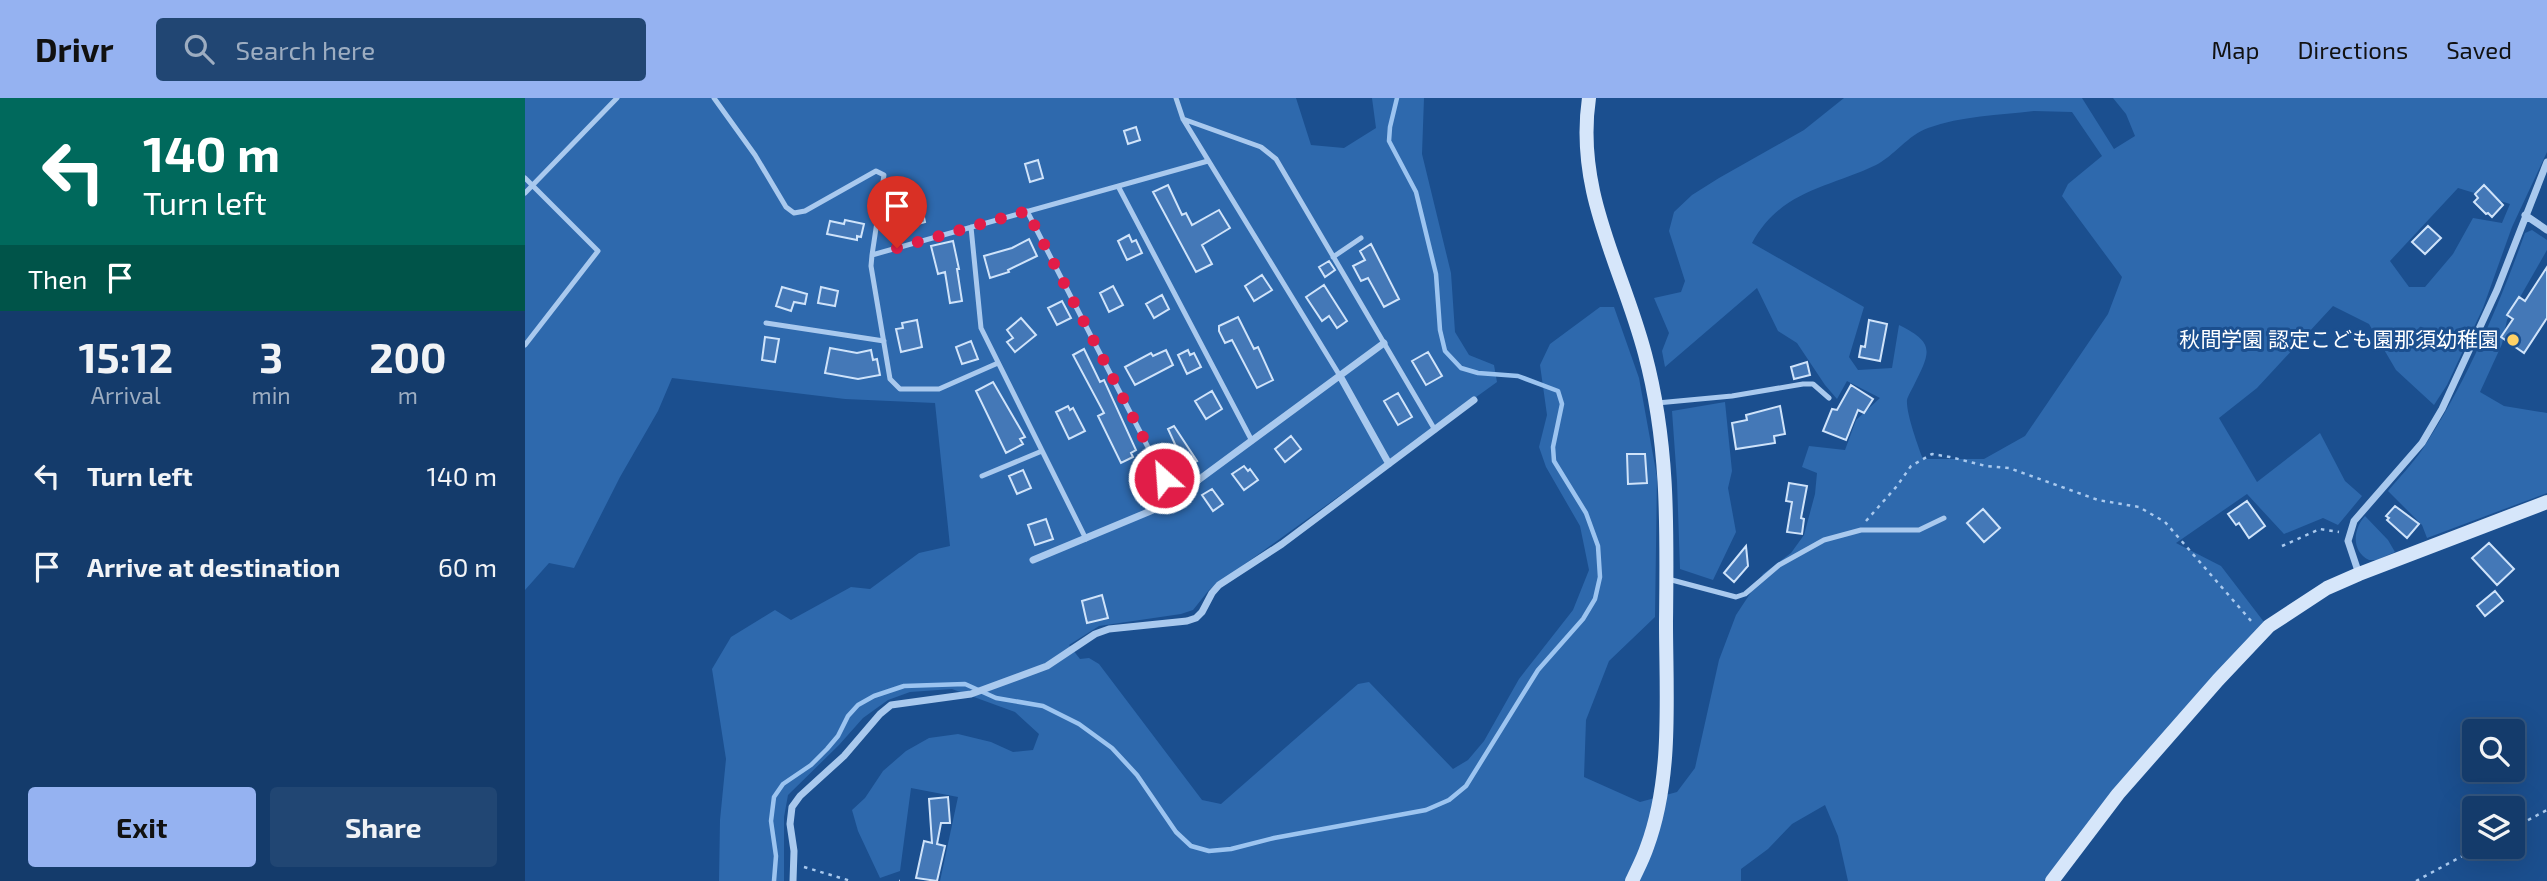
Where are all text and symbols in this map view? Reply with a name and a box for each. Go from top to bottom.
search box [156,18,646,81]
text: Drivr [35,29,114,69]
icon: search [180,30,218,68]
text: Search here [236,34,375,65]
text: Map [2211,35,2259,64]
text: Directions [2297,35,2408,64]
text: Saved [2446,35,2512,64]
text: 140 m [143,123,280,182]
icon: left [28,126,119,217]
pin [867,176,927,248]
text: Turn left [143,183,267,221]
icon: arrive [878,187,916,225]
icon: arrive [101,259,139,297]
text: Then [28,263,87,294]
place label: 秋間学園 認定こども園那須幼稚園 [2179,326,2499,351]
text: 15:12 [78,331,173,381]
text: 3 [259,331,283,381]
text: 200 [369,331,447,381]
marker: 秋間学園 認定こども園那須幼稚園 [2505,332,2521,348]
text: Arrival [91,381,161,409]
text: min [252,381,291,409]
text: m [398,381,418,409]
position arrow [1127,441,1201,515]
icon: left [28,457,66,495]
text: Turn left [87,460,193,491]
text: 140 m [426,460,497,491]
icon: arrive [28,548,66,586]
text: Arrive at destination [87,551,340,582]
text: 60 m [438,551,497,582]
map controls [2462,719,2525,859]
button: search [2462,719,2525,782]
button: Exit [28,787,256,867]
button: Share [270,787,497,867]
button: layers [2462,796,2525,859]

